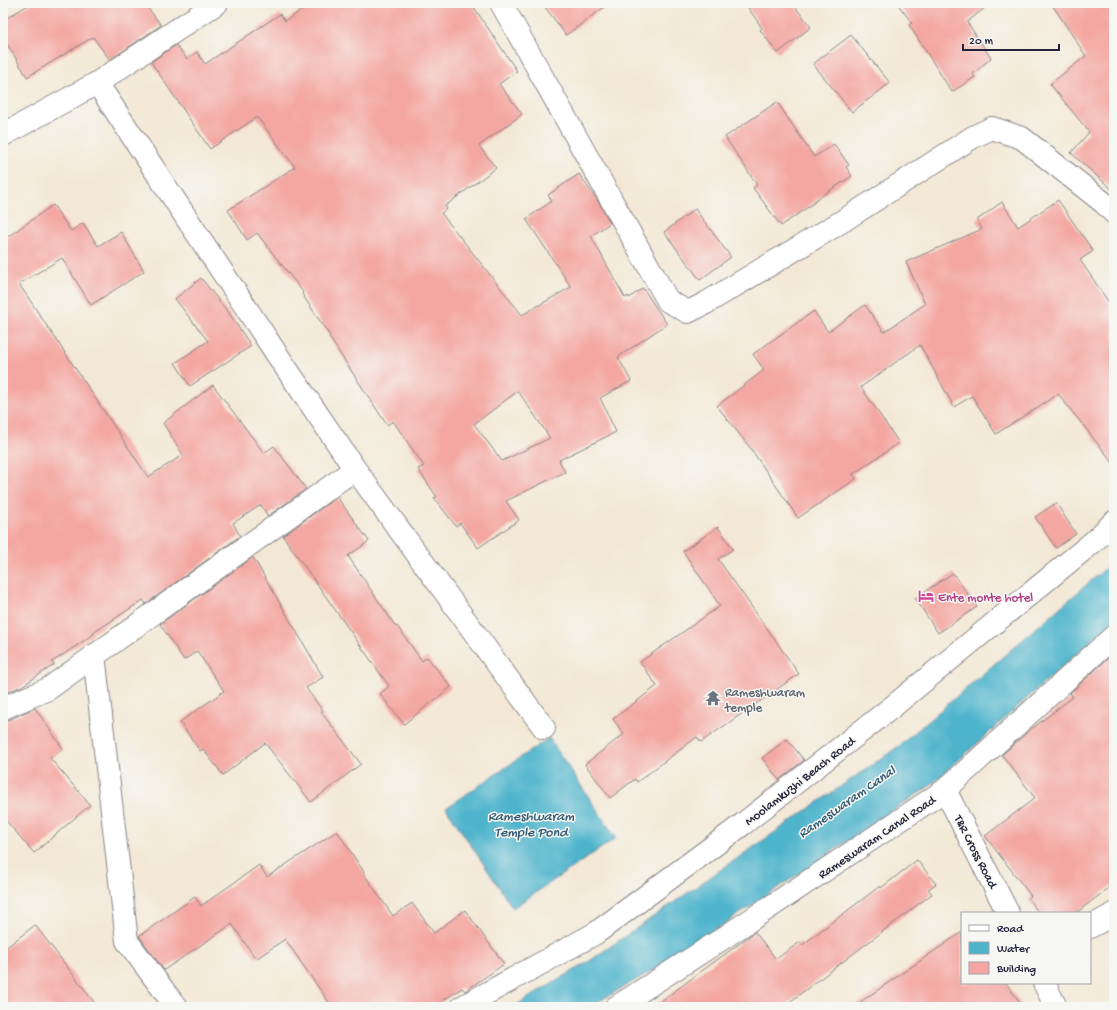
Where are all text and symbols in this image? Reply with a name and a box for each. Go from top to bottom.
scale bar [963,26,1059,52]
text: 20 m [969,35,994,49]
hotel icon: Ente monte hotel [917,587,935,605]
place label: Ente monte hotel [938,591,1033,606]
place label: Rameshwaram temple [724,686,805,716]
temple icon: Rameshwaram temple [704,689,722,707]
street label: Moolamkuzhi Beach Road [742,733,860,830]
water label: Rameswaram Canal [795,763,900,843]
street label: Rameswaram Canal Road [816,792,940,883]
water label: Rameshwaram Temple Pond [488,809,574,842]
street label: T&R Cross Road [949,812,1000,893]
legend [961,912,1091,984]
text: Road [997,923,1024,937]
text: Water [997,943,1031,957]
text: Building [996,963,1036,977]

